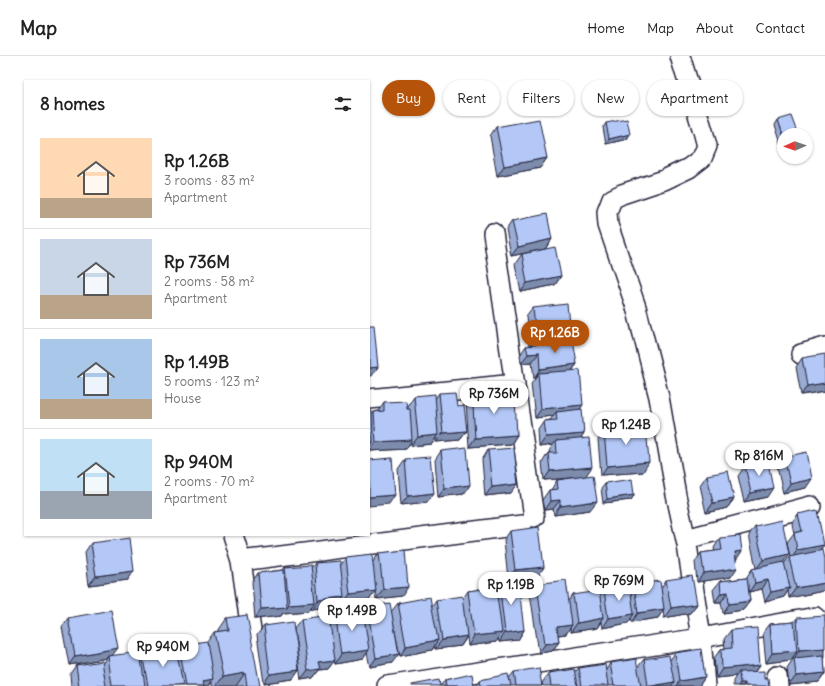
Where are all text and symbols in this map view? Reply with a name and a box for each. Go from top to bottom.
text: Map [20,16,57,40]
text: Home [587,19,625,37]
text: Map [647,19,674,37]
text: About [696,19,734,37]
text: Contact [756,19,805,37]
chip: Buy [382,80,435,116]
chip: Rent [443,80,500,116]
chip: Filters [508,80,574,116]
chip: New [582,80,639,116]
chip: Apartment [647,80,743,116]
text: 8 homes [40,93,105,115]
icon: filters [332,93,354,115]
north arrow [777,128,813,164]
map controls [777,128,813,164]
text: Rp 1.26B [164,150,229,172]
icon: home [72,154,120,202]
text: 3 rooms · 83 m² [164,172,255,189]
text: Apartment [164,189,227,206]
text: Rp 736M [164,251,230,273]
icon: home [72,255,120,303]
text: 2 rooms · 58 m² [164,273,255,290]
text: Apartment [164,290,227,307]
pin: Rp 1.26B [514,320,596,354]
text: Rp 1.26B [530,324,580,341]
text: Rp 1.49B [164,351,229,373]
icon: home [72,355,120,403]
text: 5 rooms · 123 m² [164,373,260,390]
pin: Rp 736M [457,381,531,415]
text: Rp 736M [469,385,519,402]
text: House [164,390,201,407]
pin: Rp 1.24B [585,412,667,446]
text: Rp 1.24B [601,416,651,433]
pin: Rp 816M [722,443,796,477]
text: Rp 816M [734,447,784,464]
text: Rp 940M [164,451,233,473]
icon: home [72,455,120,503]
text: 2 rooms · 70 m² [164,473,255,490]
text: Apartment [164,490,227,507]
pin: Rp 769M [582,568,656,602]
pin: Rp 1.19B [470,572,552,606]
text: Rp 769M [594,572,644,589]
text: Rp 1.19B [487,576,535,593]
pin: Rp 1.49B [311,598,393,632]
text: Rp 1.49B [327,602,377,619]
pin: Rp 940M [126,634,200,668]
text: Rp 940M [137,638,189,655]

